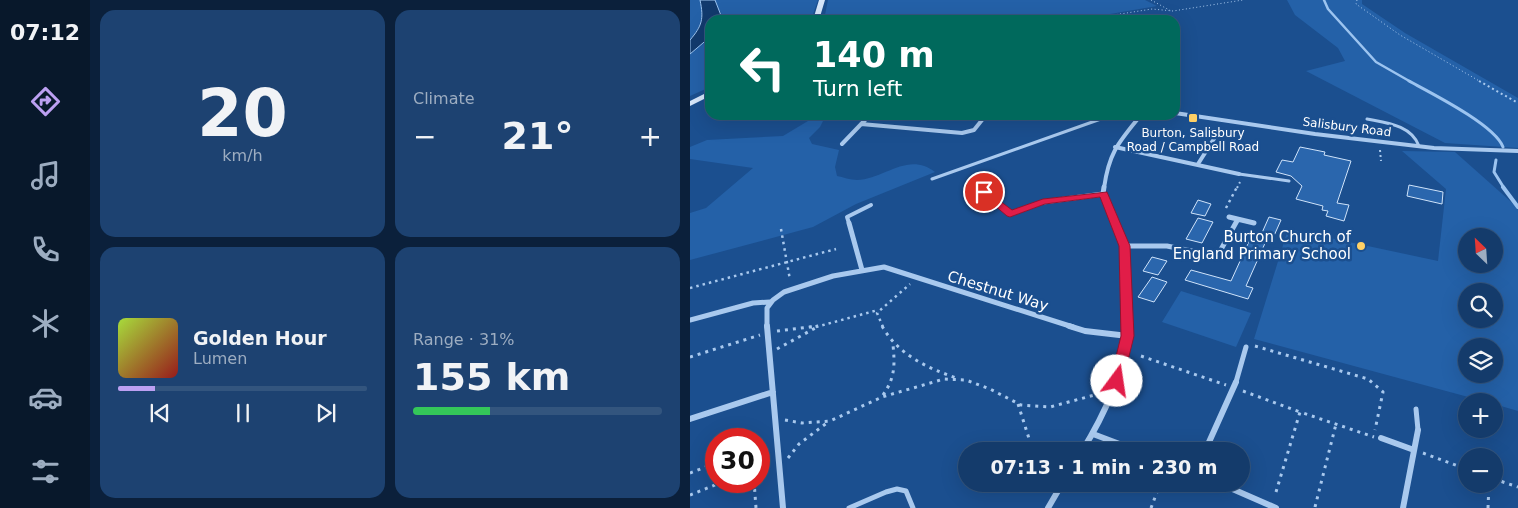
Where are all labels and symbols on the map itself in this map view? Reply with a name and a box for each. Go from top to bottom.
marker: Burton, Salisbury Road / Campbell Road [1187,112,1199,124]
street label: Salisbury Road [1302,115,1392,139]
place label: Burton, Salisbury Road / Campbell Road [1127,126,1259,154]
pin [963,171,1005,213]
place label: Burton Church of England Primary School [1173,228,1352,263]
north arrow [1458,228,1502,272]
marker: Burton Church of England Primary School [1355,240,1367,252]
street label: Chestnut Way [945,267,1051,315]
position arrow [1090,354,1142,406]
speed limit sign: 30 [705,428,770,493]

